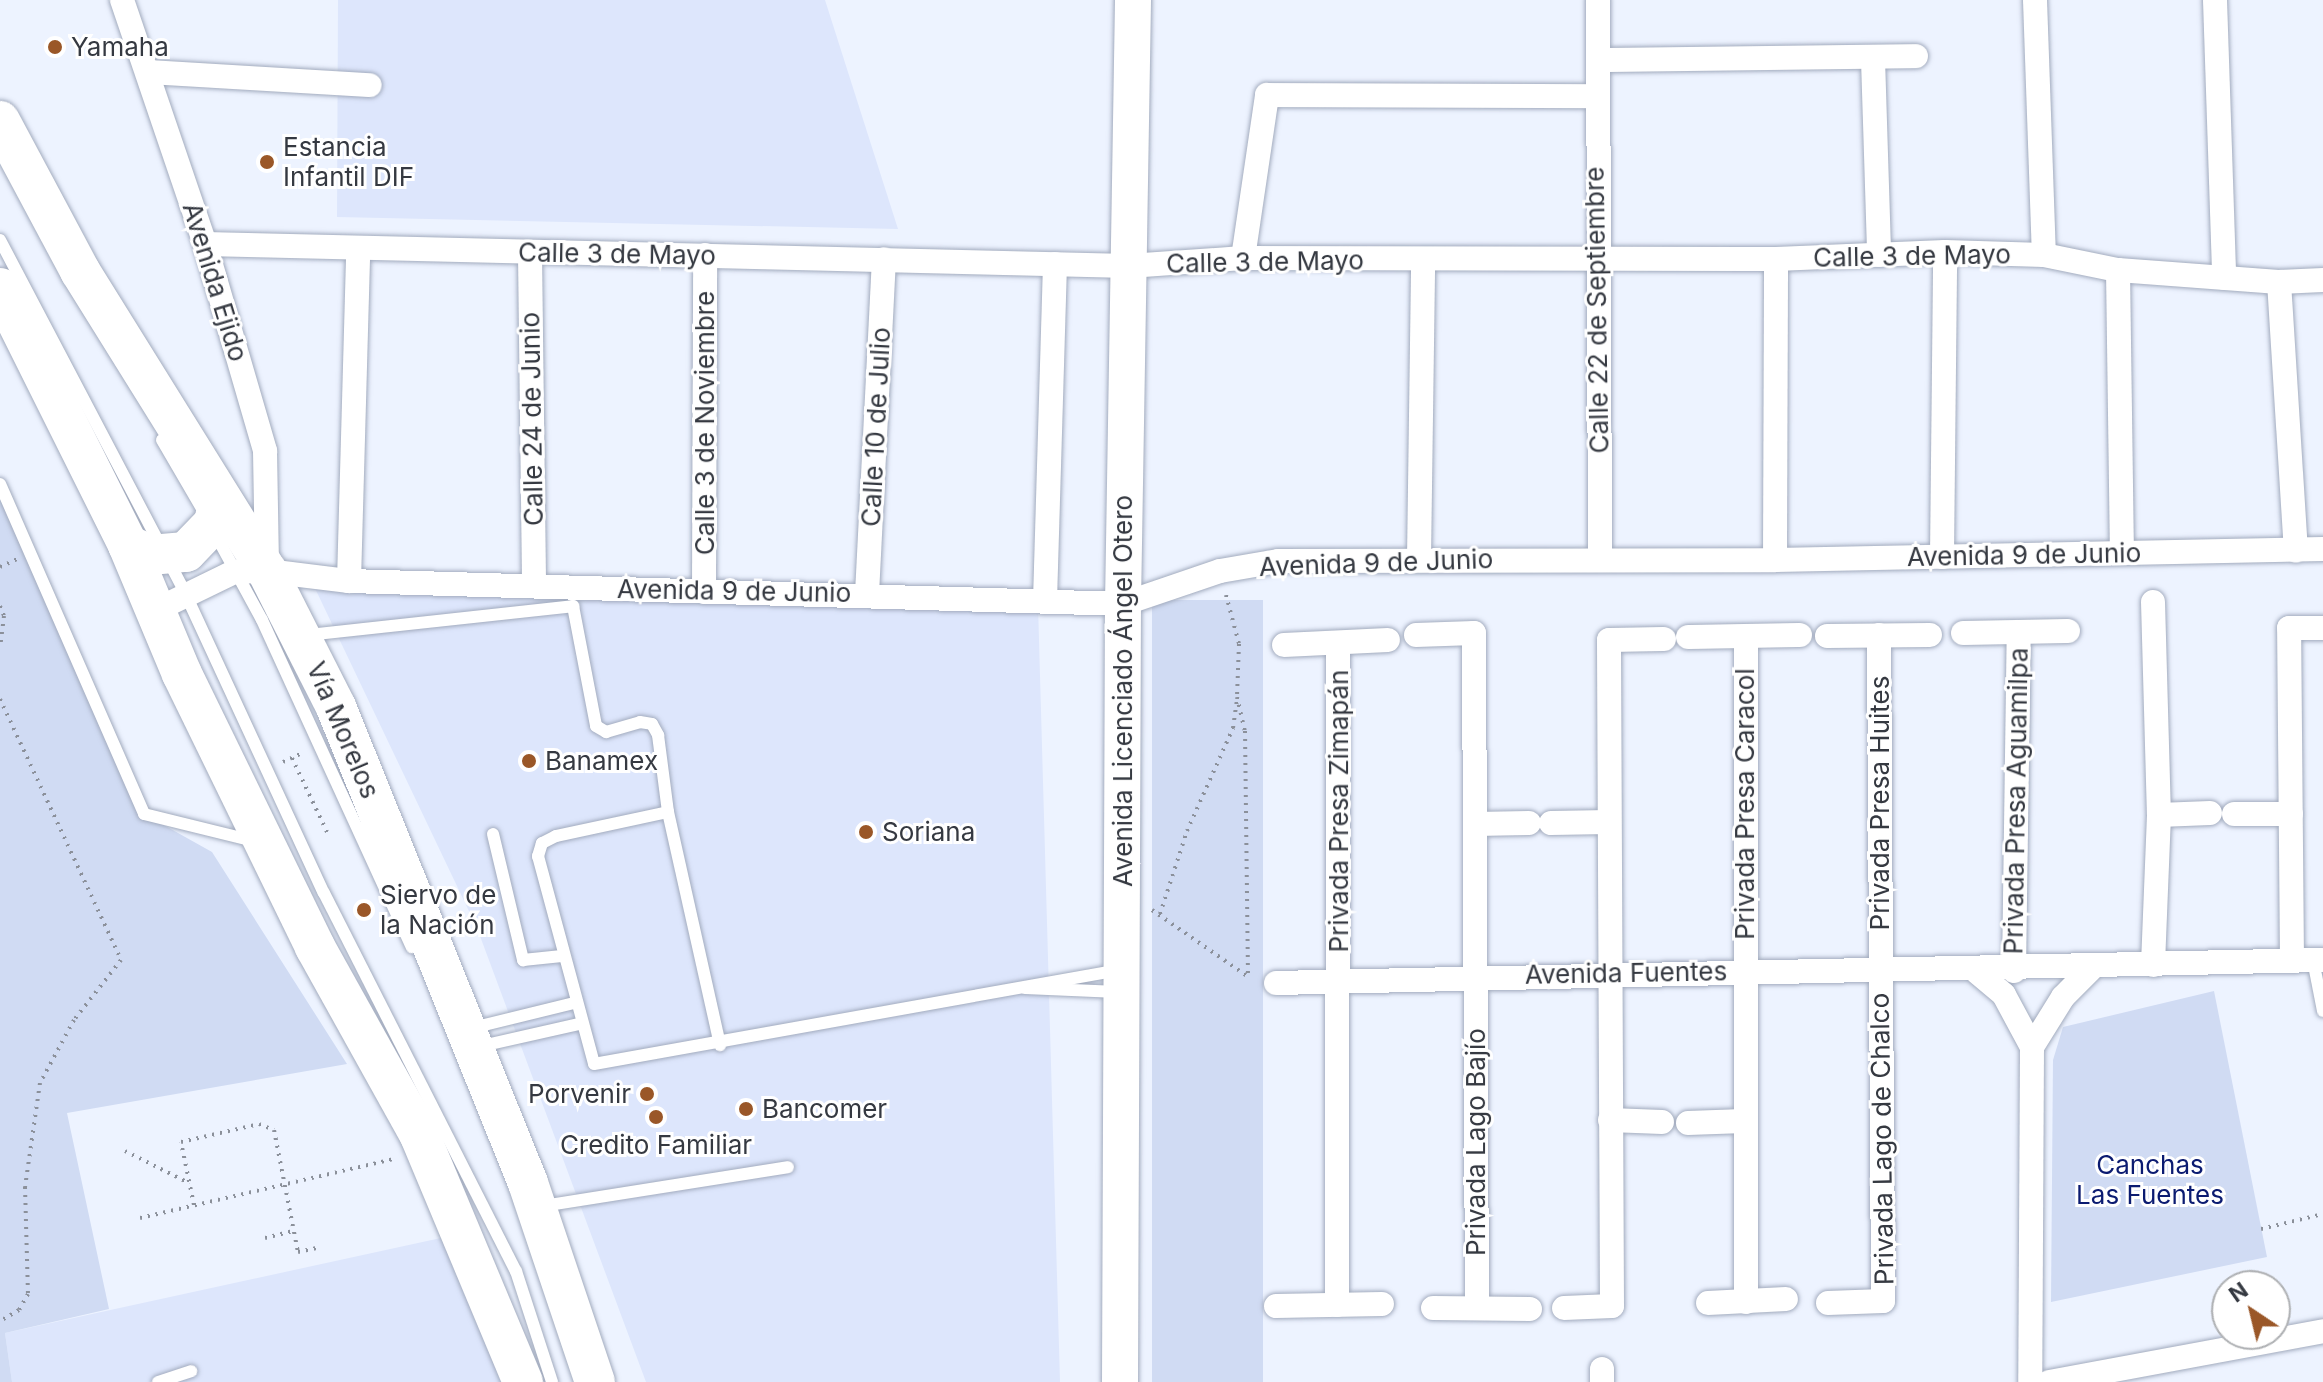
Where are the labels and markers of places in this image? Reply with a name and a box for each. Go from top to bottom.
place label: Yamaha [71,31,169,63]
marker: Yamaha [46,38,64,56]
place label: Estancia Infantil DIF [283,131,414,192]
marker: Estancia Infantil DIF [258,153,276,171]
place label: Banamex [545,745,658,777]
marker: Banamex [520,752,538,770]
place label: Soriana [882,816,975,848]
marker: Soriana [857,823,875,841]
place label: Siervo de la Nación [380,879,496,940]
marker: Siervo de la Nación [355,901,373,919]
place label: Porvenir [528,1078,631,1110]
marker: Porvenir [638,1085,656,1103]
place label: Bancomer [762,1093,887,1125]
marker: Bancomer [737,1100,755,1118]
marker: Credito Familiar [647,1108,665,1126]
place label: Credito Familiar [560,1129,752,1161]

